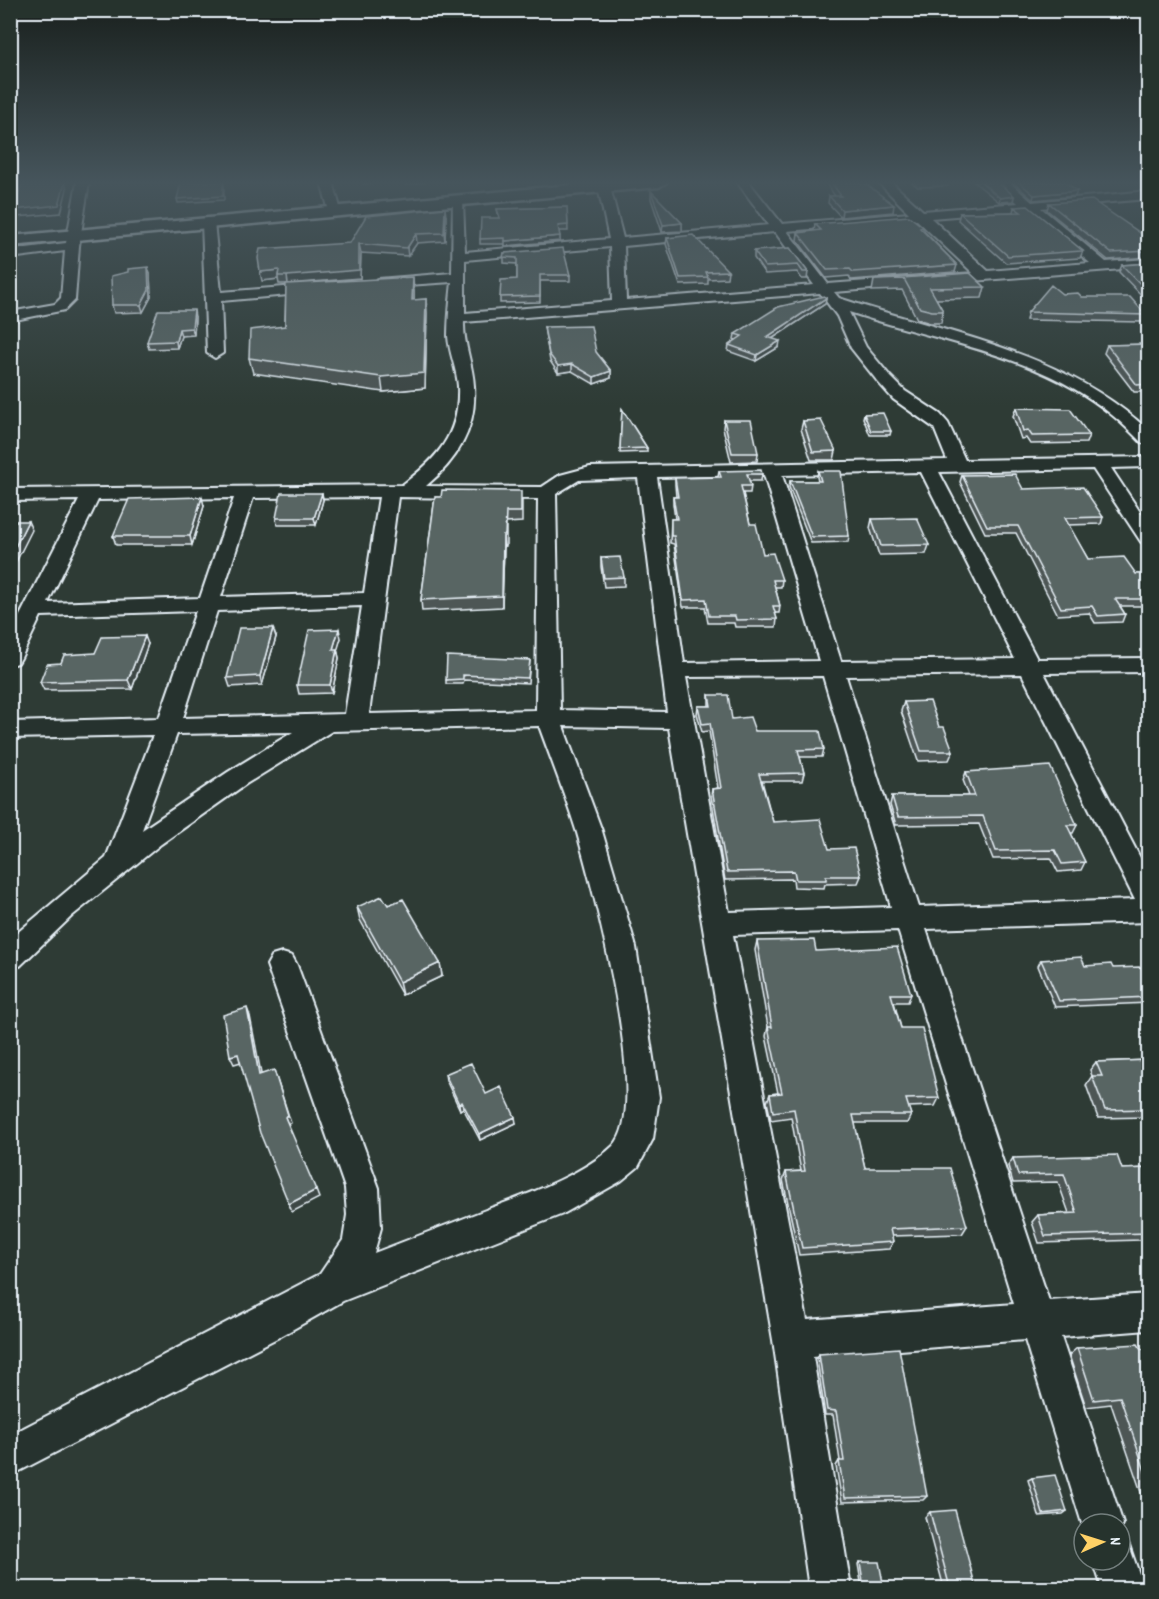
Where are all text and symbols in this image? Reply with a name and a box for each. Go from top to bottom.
north arrow [1072,1512,1132,1572]
text: N [1103,1537,1126,1546]

